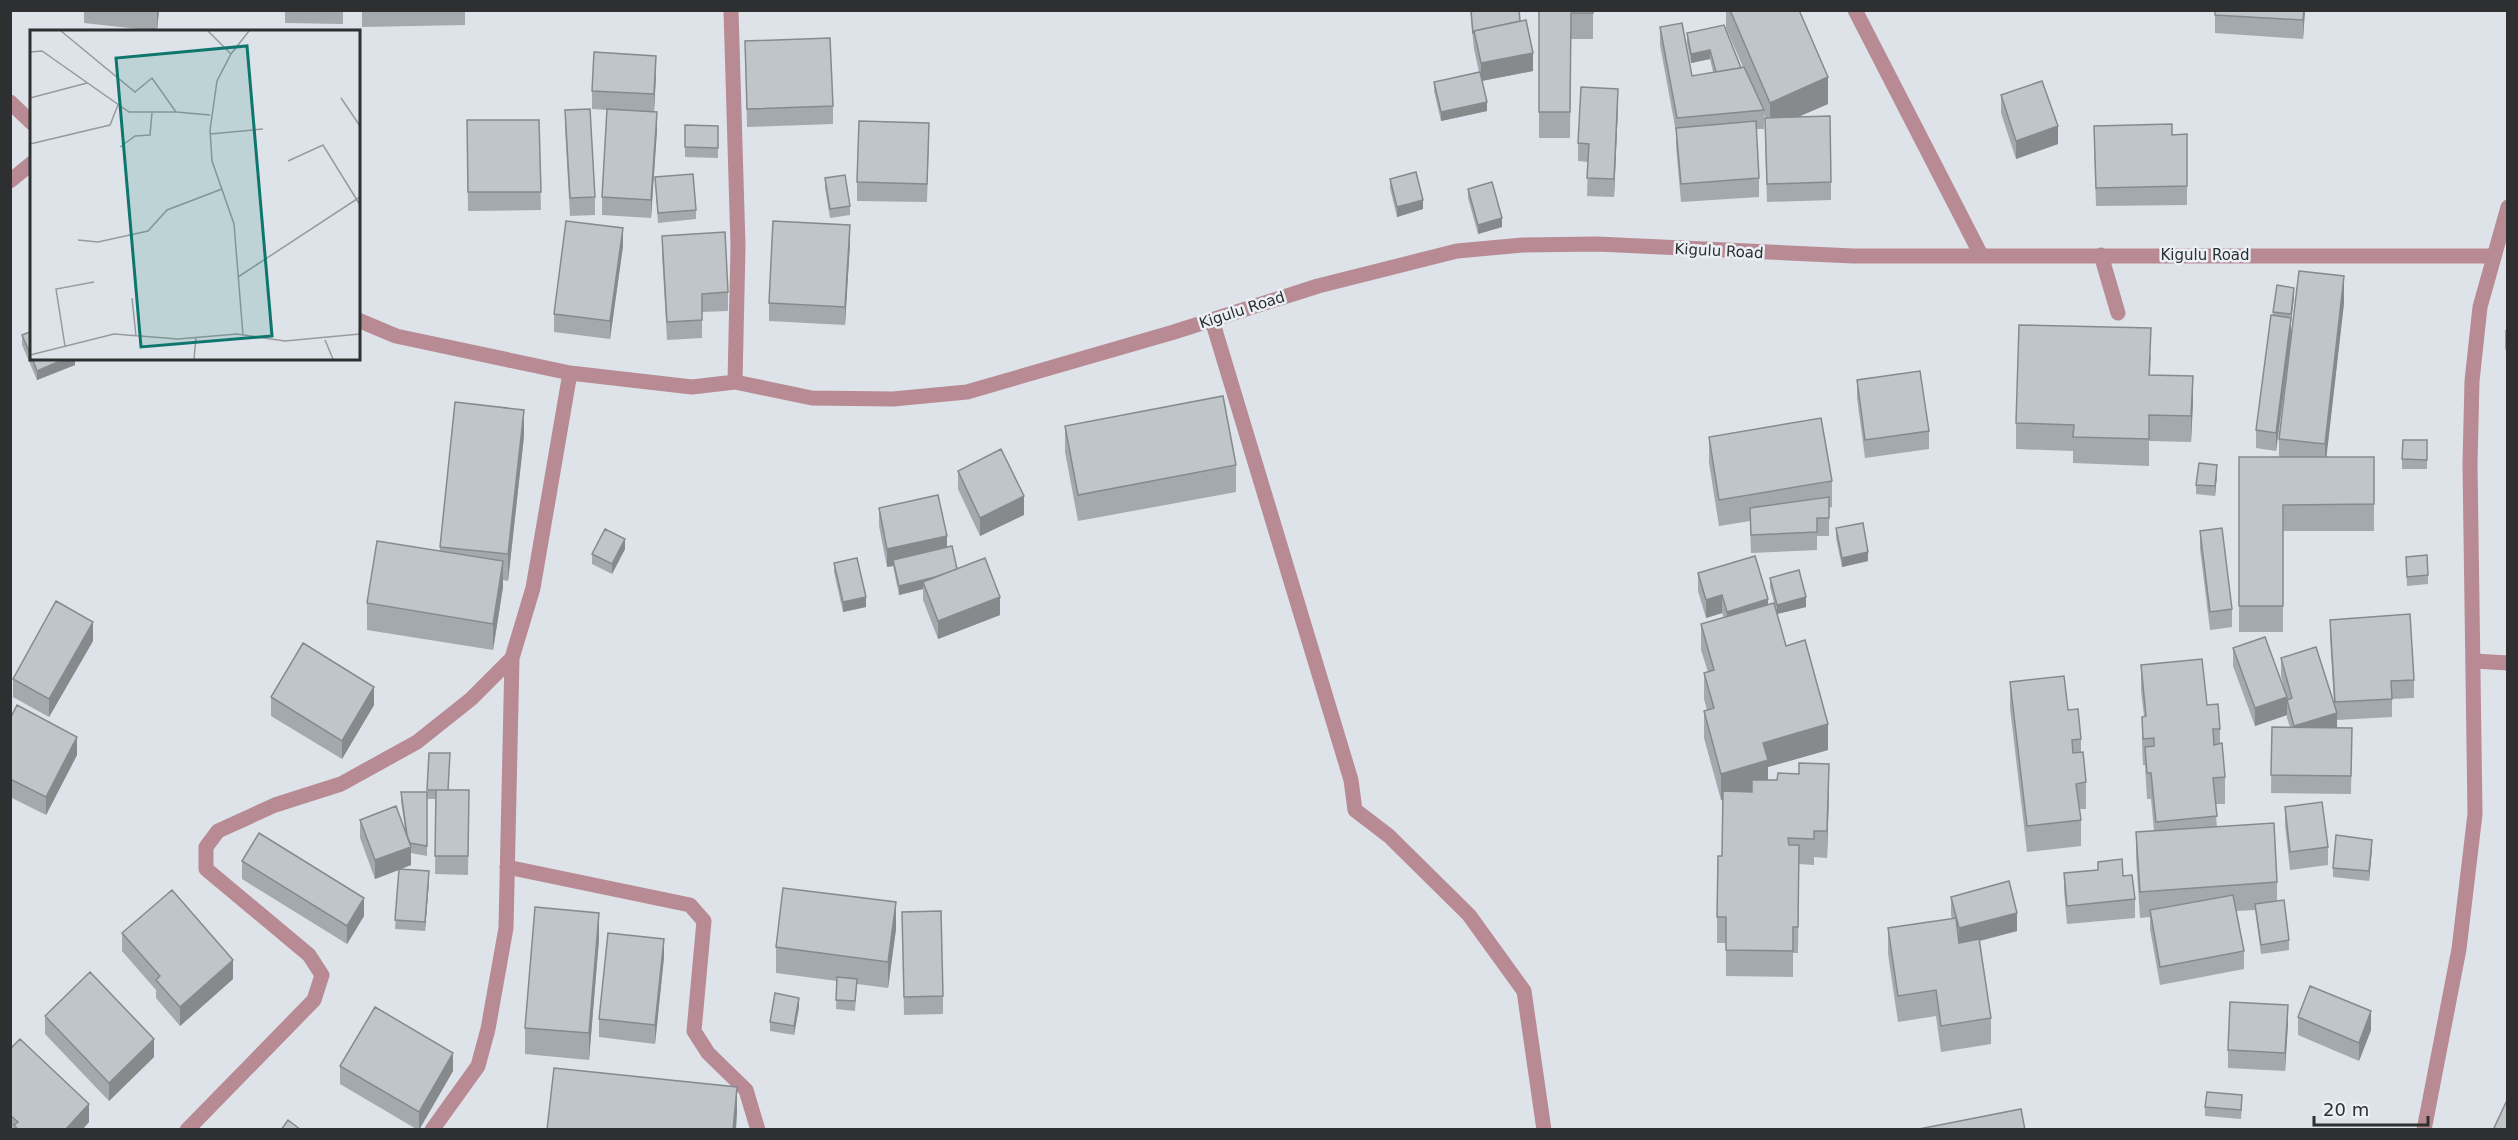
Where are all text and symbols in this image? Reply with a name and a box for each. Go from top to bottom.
inset map [30,30,360,360]
street label: Kigulu Road [1674,240,1764,262]
street label: Kigulu Road [2160,246,2250,264]
street label: Kigulu Road [1197,288,1287,332]
scale bar [2314,1089,2428,1127]
text: 20 m [2323,1099,2369,1120]

